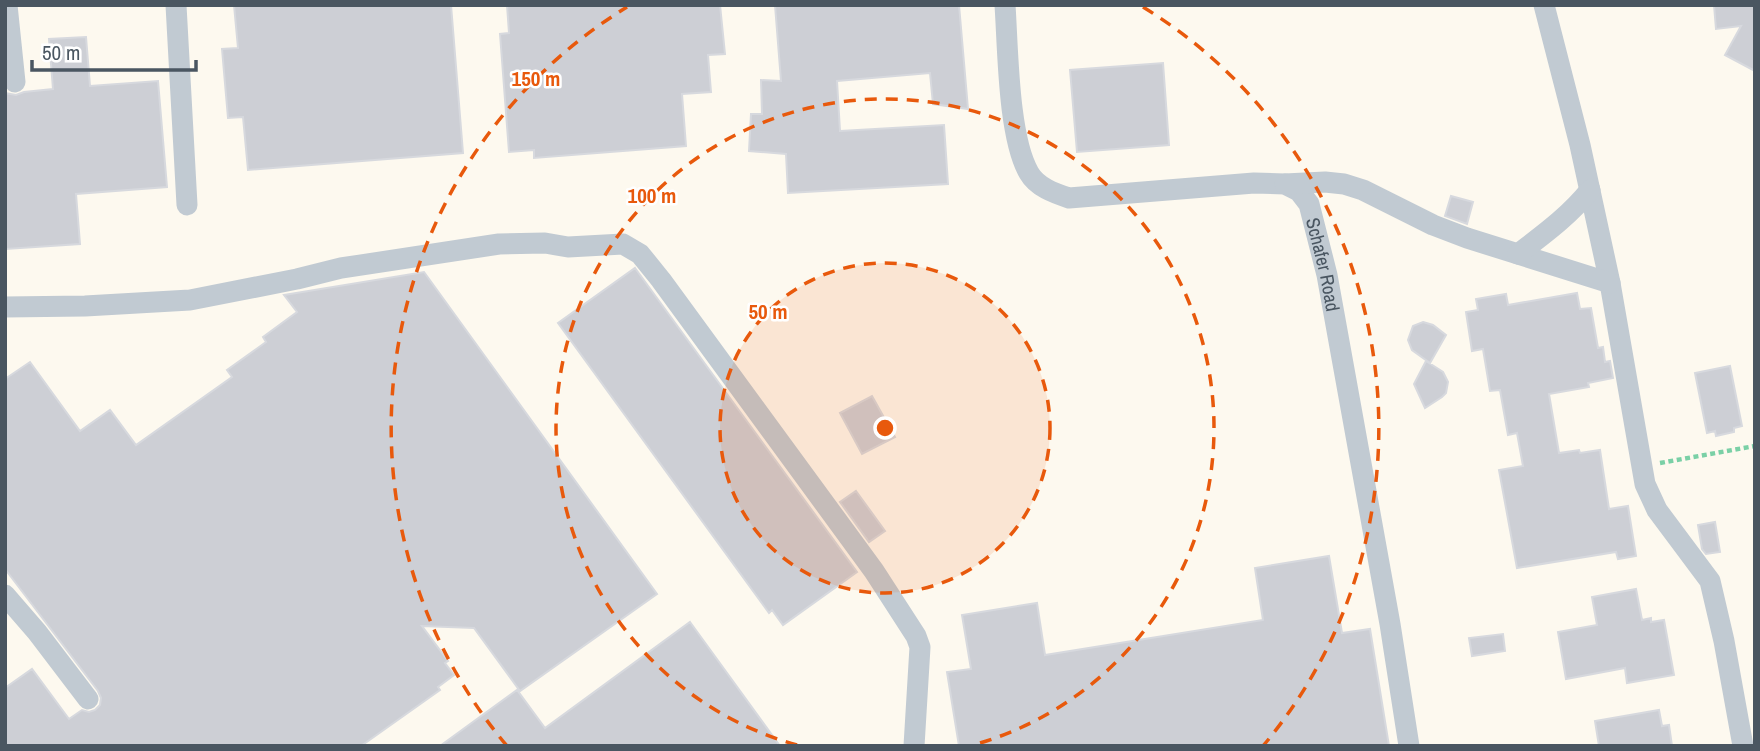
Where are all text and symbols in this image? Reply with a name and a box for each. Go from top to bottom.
scale bar [32,28,196,72]
text: 50 m [42,38,80,67]
text: 150 m [512,64,560,93]
text: 100 m [628,181,676,210]
street label: Schafer Road [1300,215,1346,313]
text: 50 m [748,297,788,326]
centre of rings [873,416,897,440]

